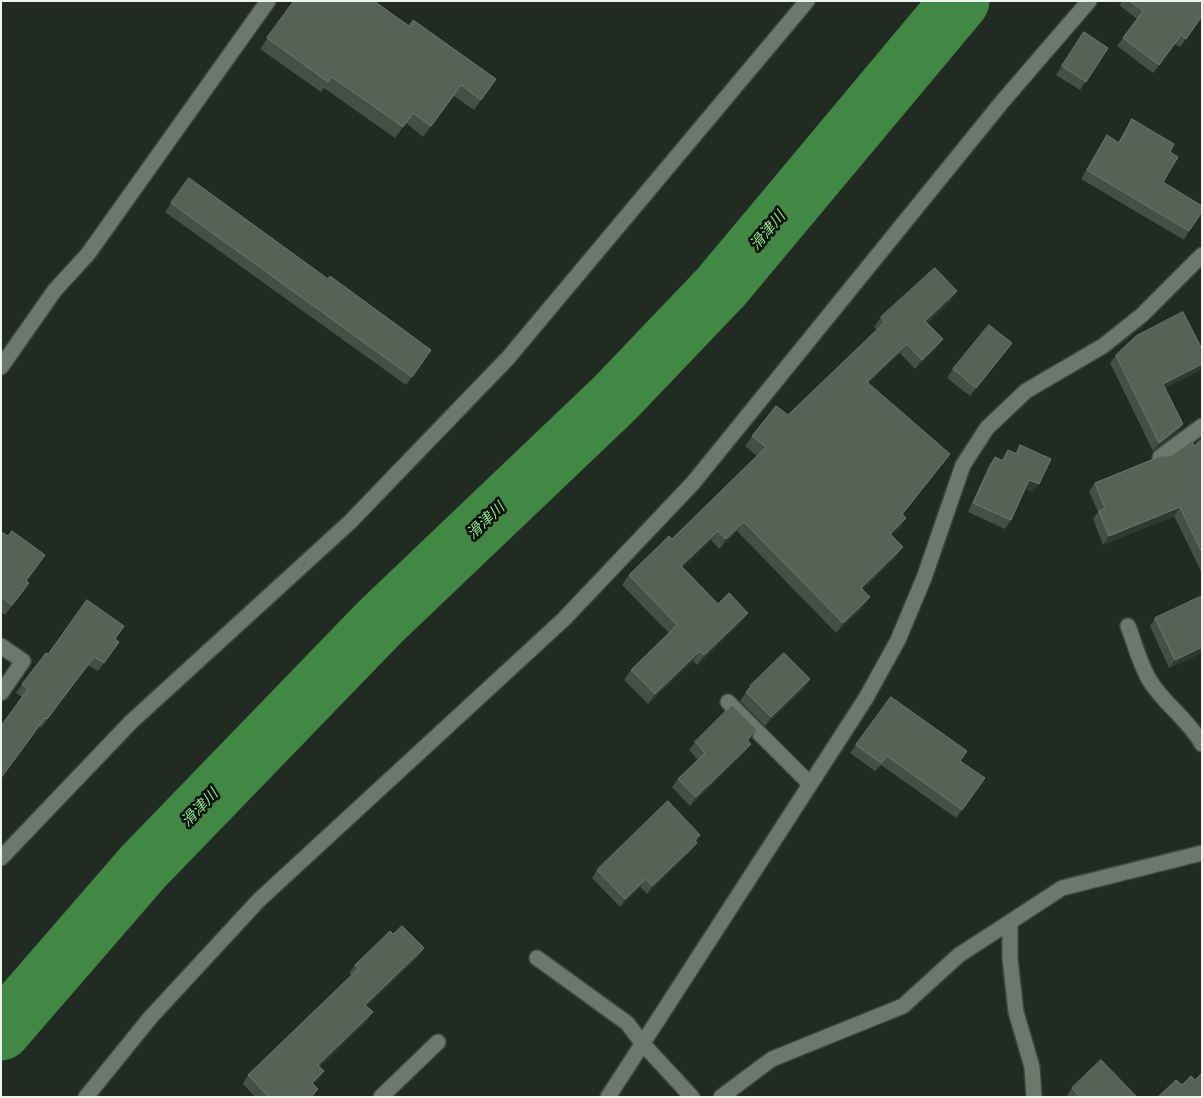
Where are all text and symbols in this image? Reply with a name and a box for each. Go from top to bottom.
water label: 滑津川 [747,208,789,254]
water label: 滑津川 [464,499,508,543]
water label: 滑津川 [178,786,222,830]

